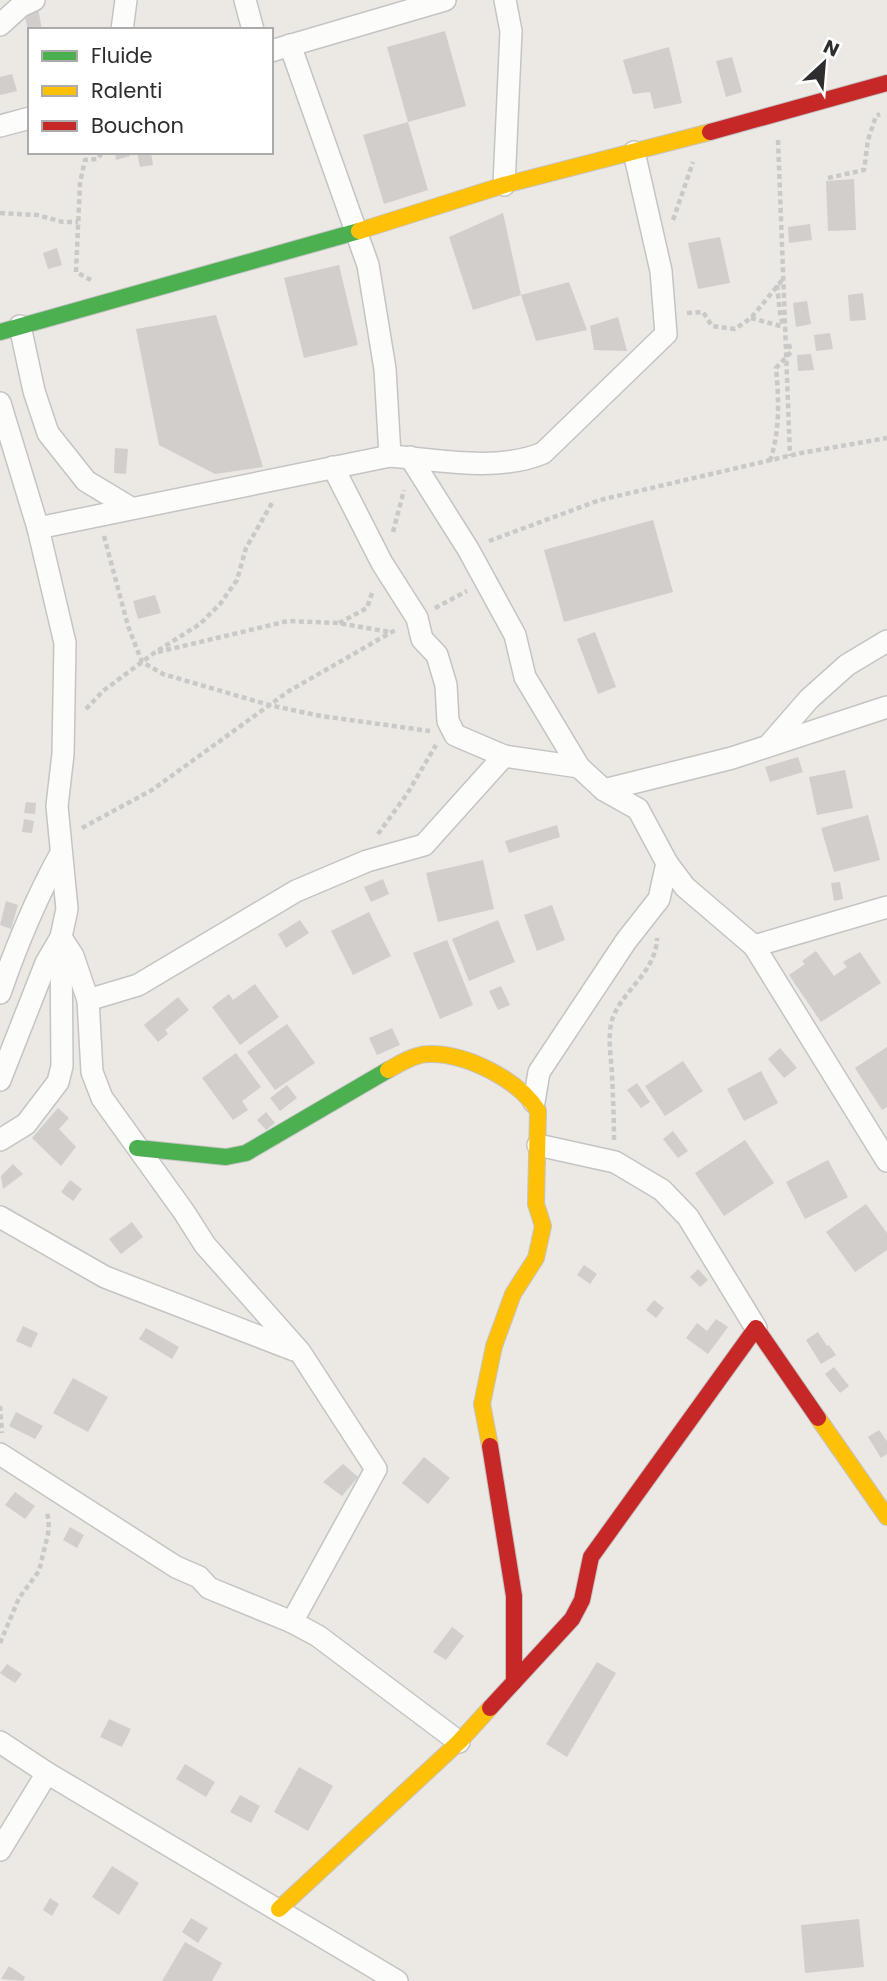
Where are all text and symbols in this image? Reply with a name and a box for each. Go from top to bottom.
legend [28,28,273,154]
north arrow [789,28,859,98]
text: N [819,33,844,63]
text: Fluide [91,41,153,70]
text: Ralenti [91,76,162,105]
text: Bouchon [91,111,184,140]

